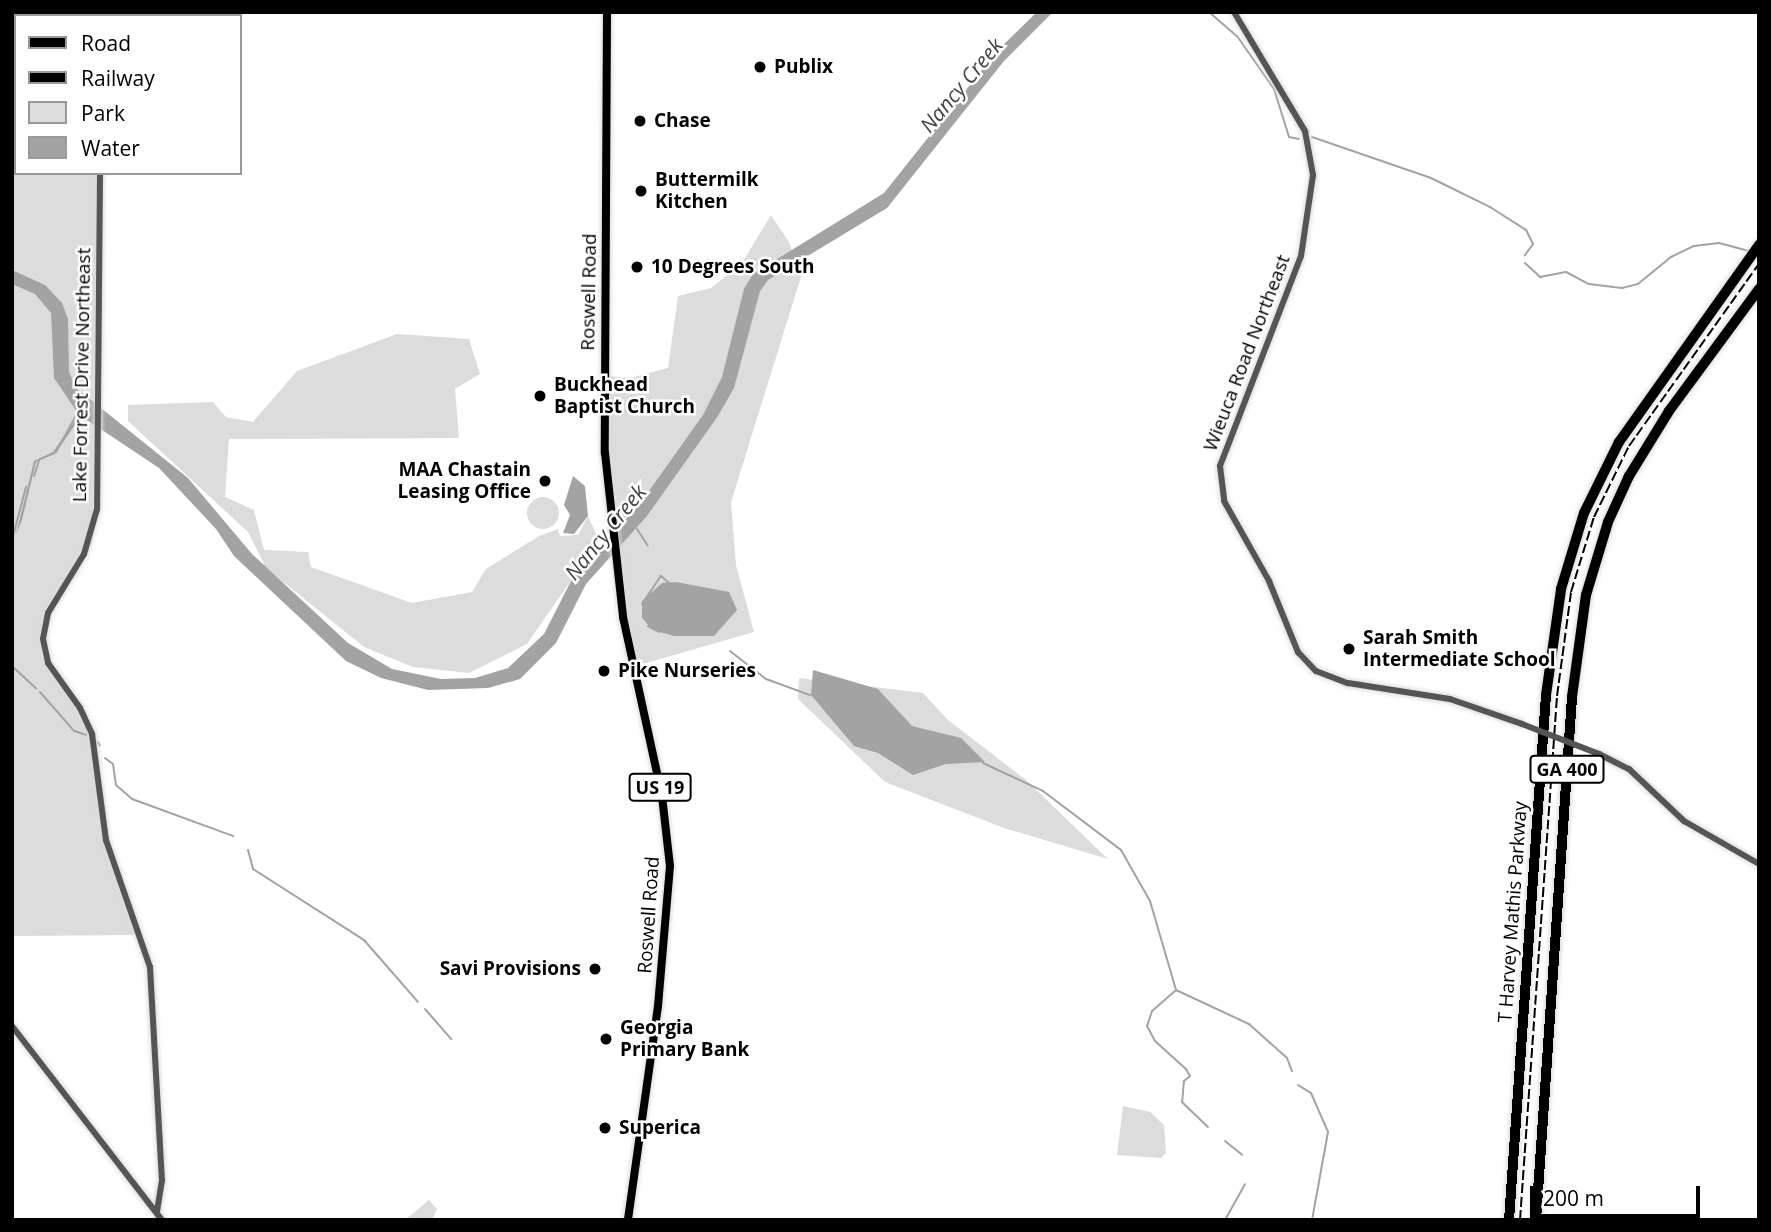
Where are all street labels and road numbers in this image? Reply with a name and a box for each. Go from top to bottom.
street label: Roswell Road [577,233,601,351]
street label: Lake Forrest Drive Northeast [68,247,96,503]
street label: Wieuca Road Northeast [1199,252,1295,454]
road number: GA 400 [1528,754,1606,784]
road number: US 19 [628,772,692,802]
street label: T Harvey Mathis Parkway [1494,801,1532,1023]
street label: Roswell Road [634,856,664,974]

